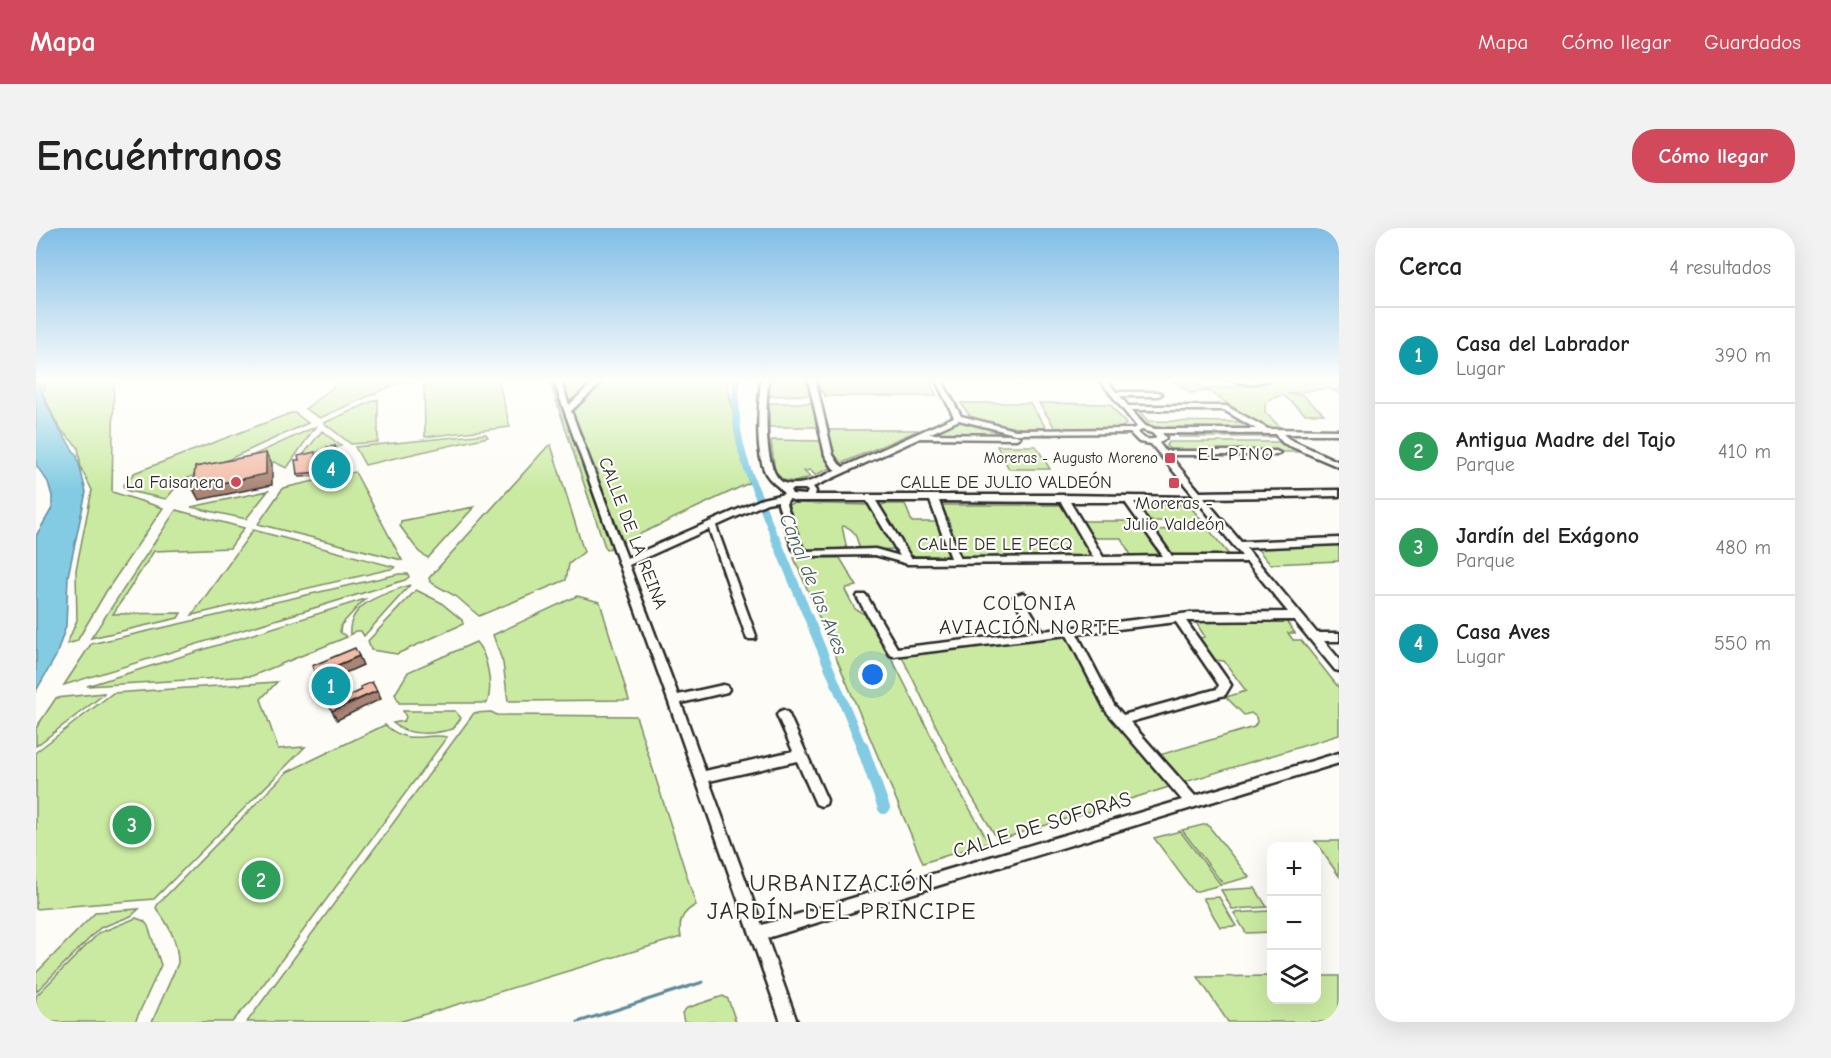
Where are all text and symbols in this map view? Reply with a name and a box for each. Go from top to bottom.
text: Mapa [30,26,96,58]
text: Mapa [1478,30,1528,54]
text: Cómo llegar [1561,30,1671,54]
text: Guardados [1704,30,1801,54]
button: Cómo llegar [1632,129,1795,183]
text: Encuéntranos [36,132,282,181]
text: Cerca [1399,252,1463,282]
text: 4 resultados [1669,256,1771,279]
text: Casa del Labrador [1456,331,1629,357]
text: 1 [1415,344,1422,367]
text: 390 m [1715,344,1771,367]
text: Lugar [1456,357,1505,380]
text: Antigua Madre del Tajo [1456,427,1676,453]
text: 2 [1414,440,1423,463]
text: 410 m [1718,440,1771,463]
district label: EL PINO [1198,444,1274,465]
pin: 4 [312,446,350,492]
place label: Moreras - Augusto Moreno [984,449,1158,467]
marker: Moreras - Augusto Moreno [1163,451,1177,465]
text: Parque [1456,453,1515,476]
street label: CALLE DE LA REINA [594,454,671,612]
street label: CALLE DE JULIO VALDEÓN [900,471,1112,493]
place label: La Faisanera [125,472,224,493]
marker: La Faisanera [229,475,243,489]
marker: Moreras - Julio Valdeón [1167,476,1181,490]
place label: Moreras - Julio Valdeón [1124,493,1224,535]
water label: Canal de las Aves [775,510,853,659]
text: Jardín del Exágono [1456,523,1639,549]
street label: CALLE DE LE PECQ [918,534,1072,555]
text: 3 [1414,536,1423,559]
text: 480 m [1716,536,1771,559]
text: Parque [1456,549,1515,572]
district label: COLONIA AVIACIÓN NORTE [939,591,1121,639]
text: Casa Aves [1456,619,1550,645]
text: 4 [1414,632,1423,655]
text: 550 m [1714,632,1771,655]
text: Lugar [1456,645,1505,668]
your location [858,660,887,689]
pin: 1 [312,664,350,708]
street label: CALLE DE SOFORAS [950,786,1134,864]
pin: 3 [112,802,152,848]
map controls [1267,842,1321,1004]
button: + [1267,842,1321,896]
pin: 2 [242,858,280,902]
district label: URBANIZACIÓN JARDÍN DEL PRINCIPE [707,869,977,925]
button: − [1267,896,1321,950]
button: layers [1267,950,1321,1004]

